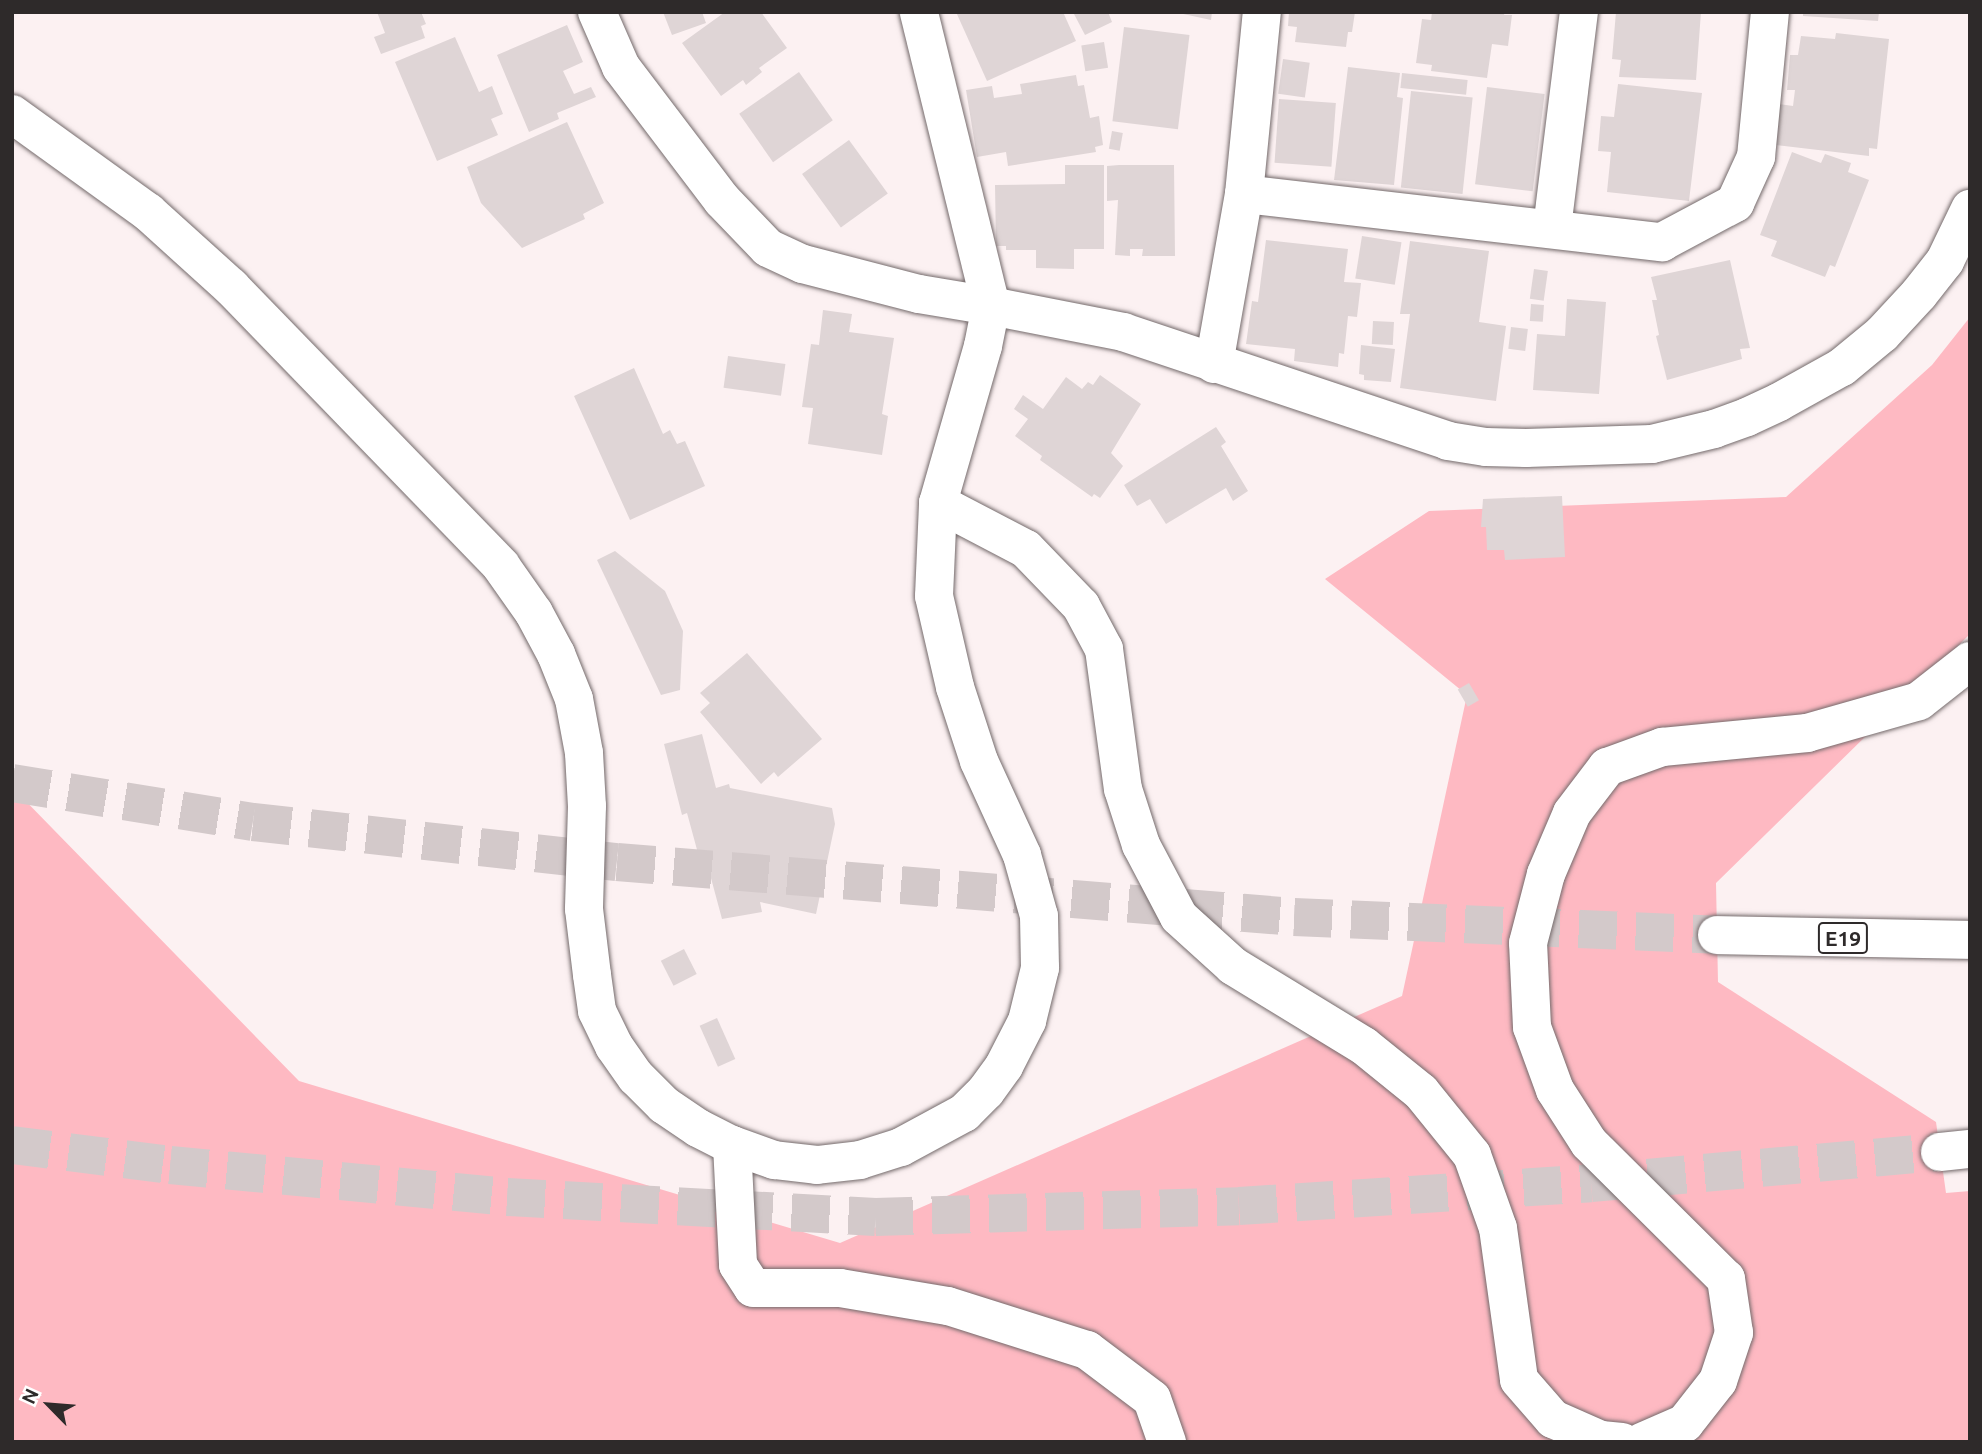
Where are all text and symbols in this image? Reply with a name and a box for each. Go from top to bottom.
road number: E19 [1817,920,1869,956]
north arrow [14,1370,84,1440]
text: N [17,1385,43,1407]

